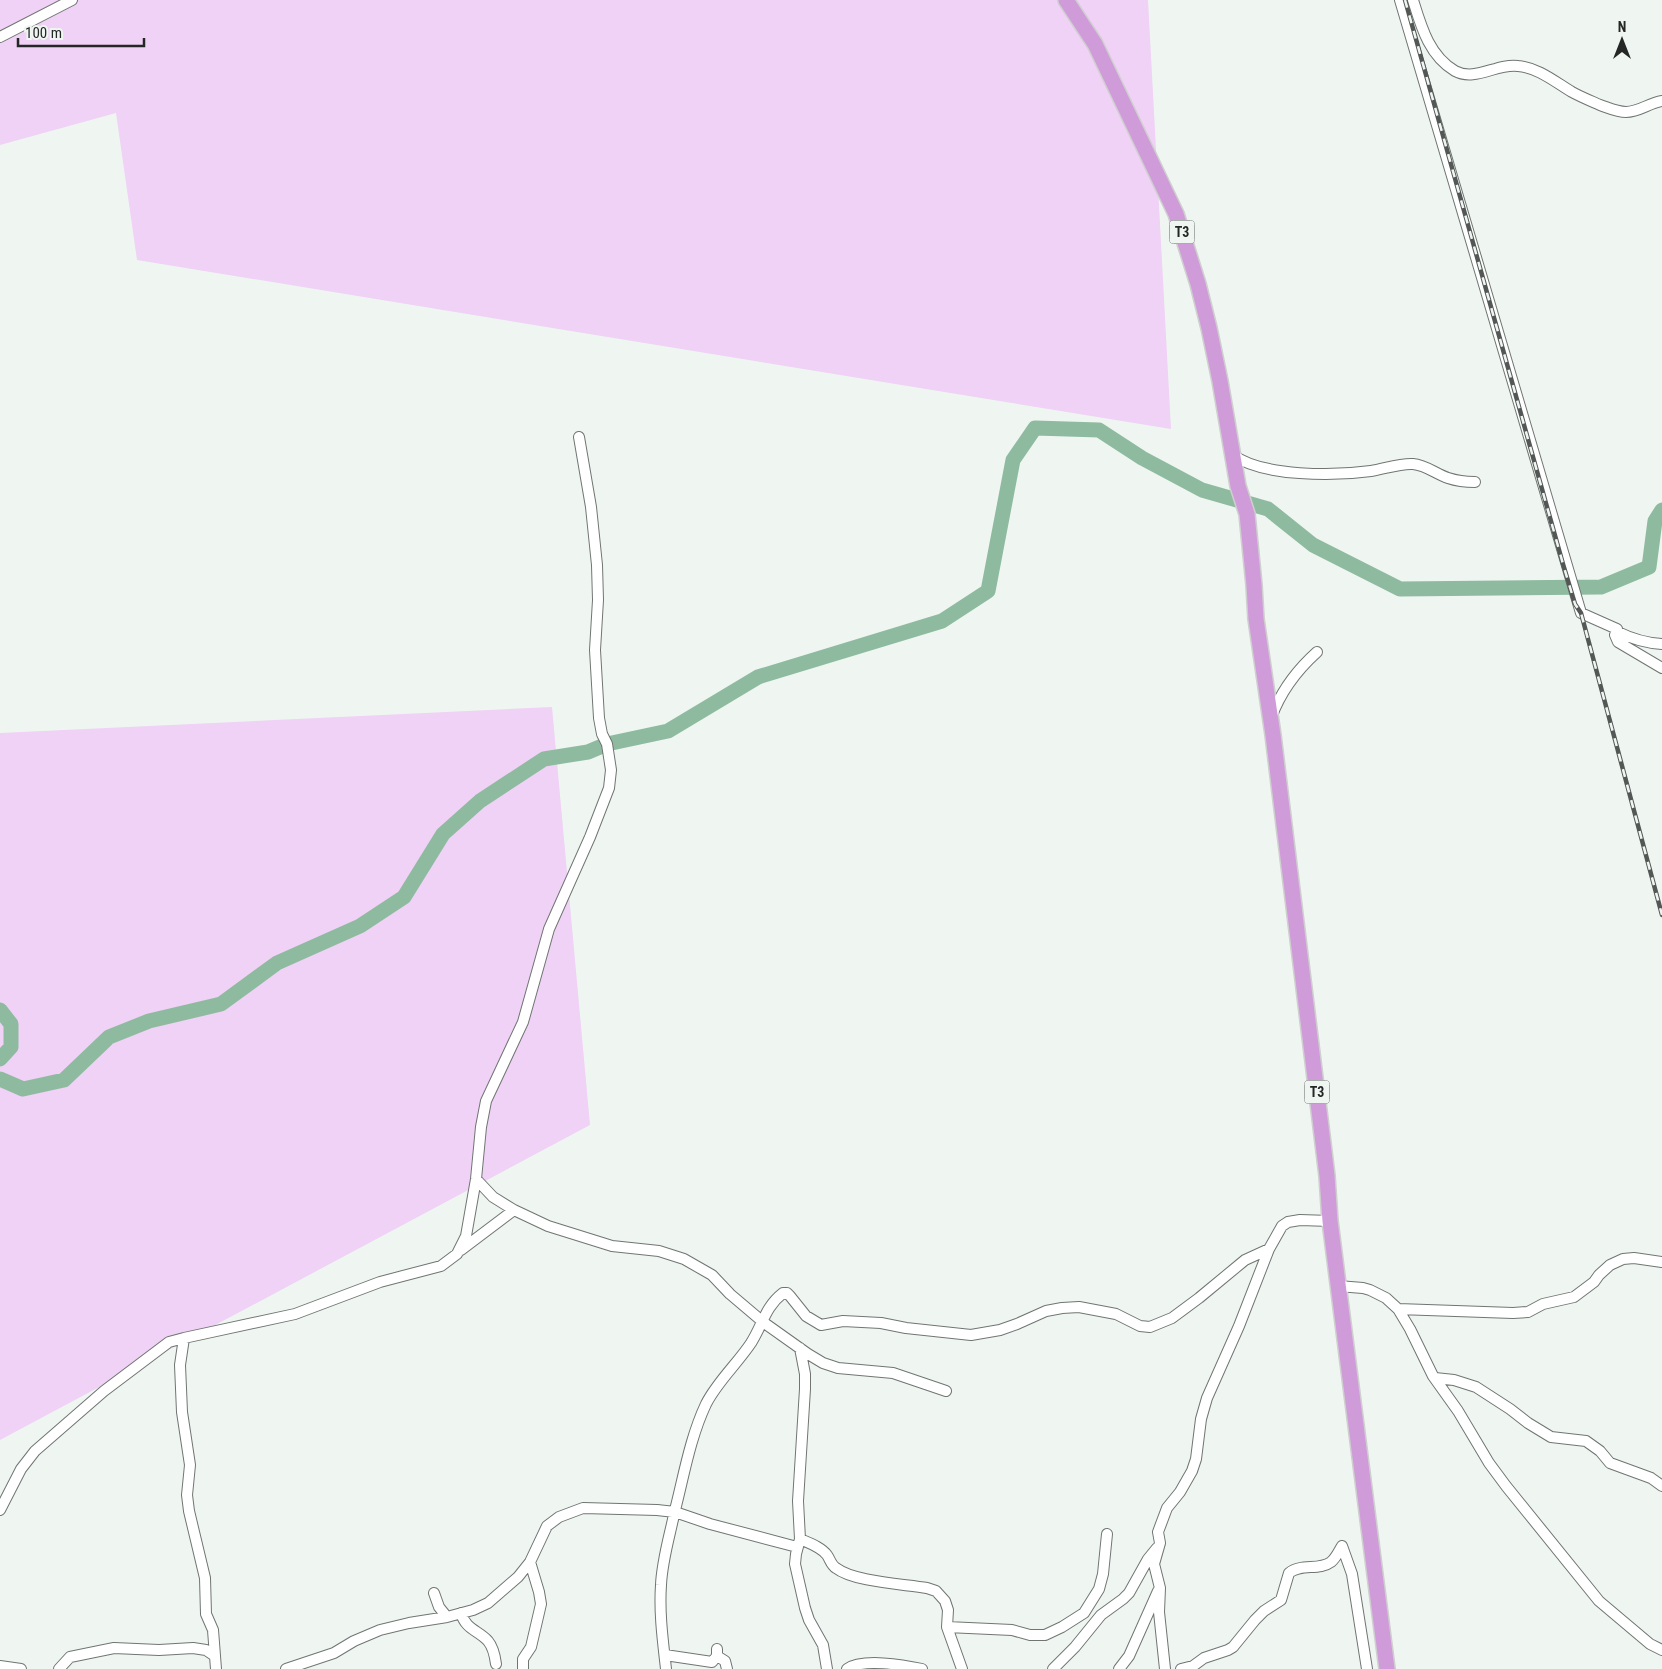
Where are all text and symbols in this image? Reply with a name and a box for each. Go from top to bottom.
scale bar [18,15,144,47]
north arrow [1597,15,1647,65]
text: N [1618,19,1626,35]
text: 100 m [25,24,62,42]
road number: T3 [1170,220,1194,243]
road number: T3 [1304,1080,1330,1104]

